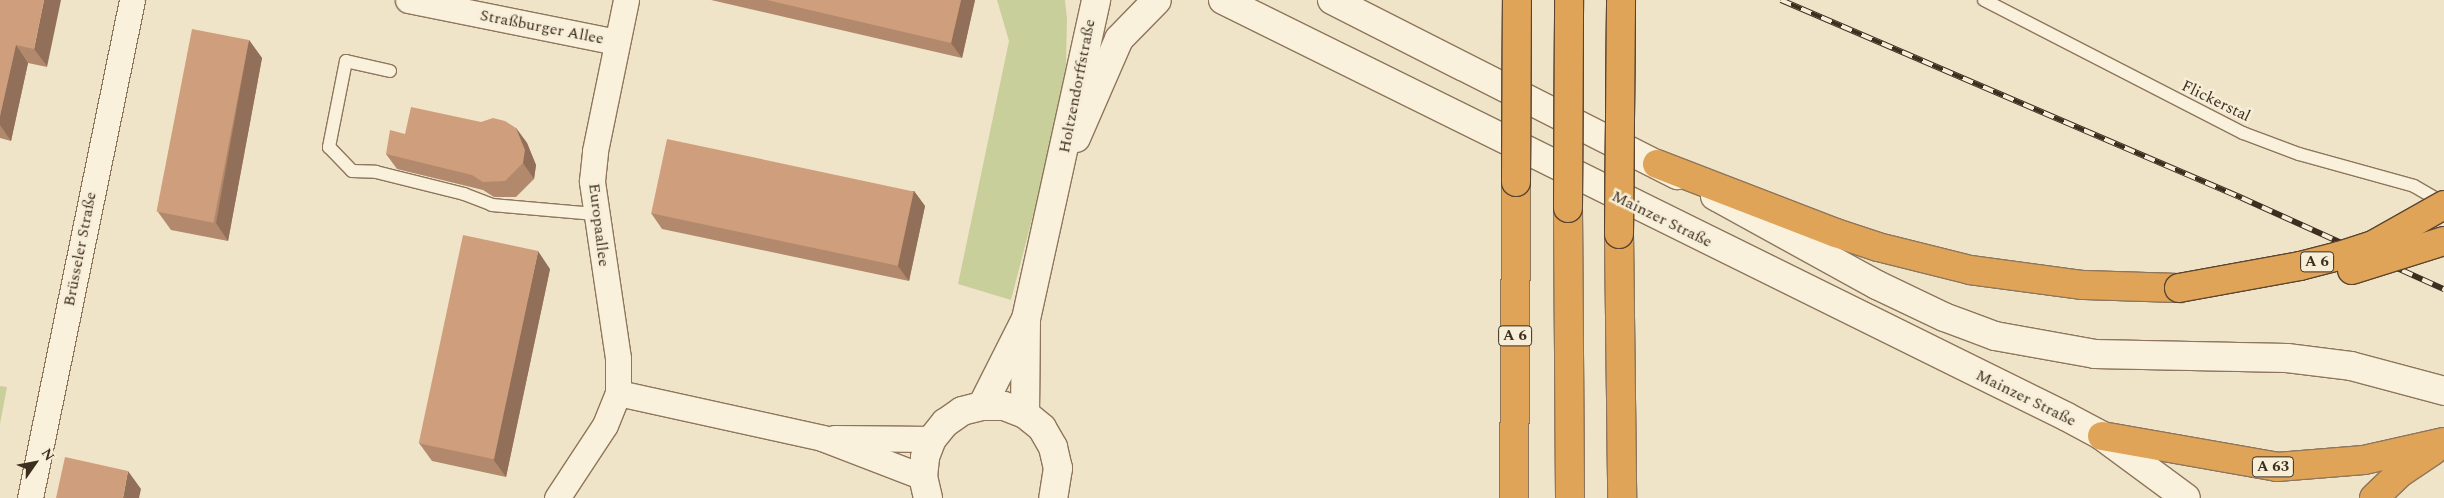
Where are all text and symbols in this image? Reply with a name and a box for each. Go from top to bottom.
street label: Straßburger Allee [478,6,606,48]
street label: Holtzendorffstraße [1055,17,1099,155]
street label: Flickerstal [2178,76,2254,126]
street label: Europaallee [584,182,614,268]
street label: Mainzer Straße [1609,186,1715,252]
street label: Brüsseler Straße [59,190,101,308]
road number: A 6 [2300,250,2334,274]
road number: A 6 [1498,324,1532,348]
street label: Mainzer Straße [1973,365,2079,431]
north arrow [10,438,60,488]
text: N [36,444,60,465]
road number: A 63 [2252,454,2294,480]

